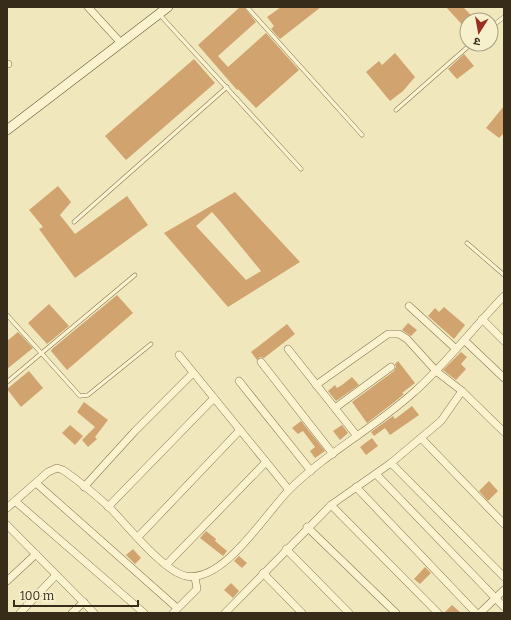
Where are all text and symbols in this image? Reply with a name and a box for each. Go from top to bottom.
north arrow [459,12,499,52]
text: उ [472,34,482,48]
scale bar [14,582,138,608]
text: 100 m [20,589,55,603]

